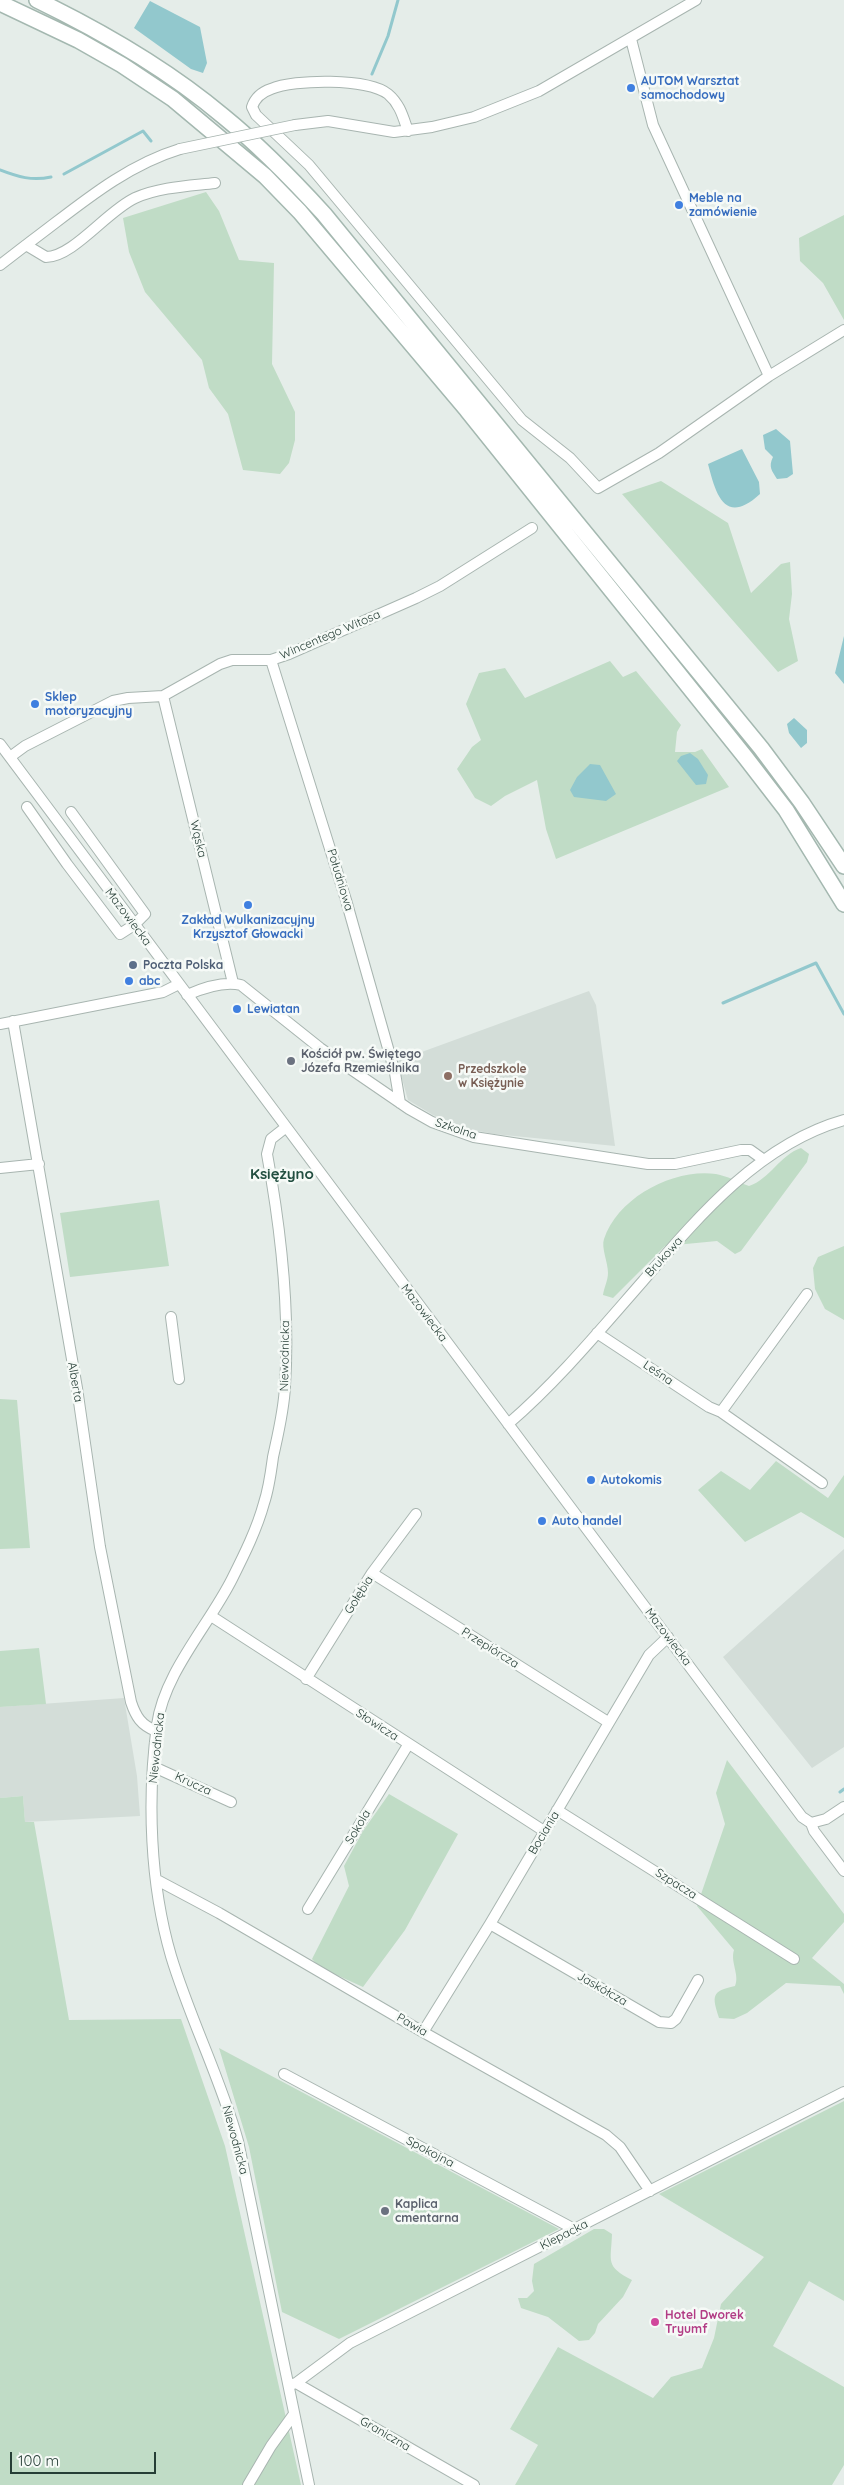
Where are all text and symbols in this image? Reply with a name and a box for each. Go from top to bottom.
place label: AUTOM Warsztat samochodowy [641,74,739,102]
marker: AUTOM Warsztat samochodowy [625,82,637,94]
place label: Meble na zamówienie [689,191,757,219]
marker: Meble na zamówienie [673,199,685,211]
street label: Wincentego Witosa [278,607,382,663]
place label: Sklep motoryzacyjny [45,690,132,718]
marker: Sklep motoryzacyjny [29,698,41,710]
street label: Wąska [187,819,209,859]
street label: Południowa [324,847,356,913]
street label: Mazowiecka [102,885,154,949]
marker: Zakład Wulkanizacyjny Krzysztof Głowacki [242,899,254,911]
place label: Zakład Wulkanizacyjny Krzysztof Głowacki [181,913,315,941]
place label: Poczta Polska [143,958,223,972]
marker: Poczta Polska [127,959,139,971]
place label: abc [139,974,160,988]
marker: abc [123,975,135,987]
place label: Lewiatan [247,1002,300,1016]
marker: Lewiatan [231,1003,243,1015]
place label: Kościół pw. Świętego Józefa Rzemieślnika [301,1047,421,1075]
marker: Kościół pw. Świętego Józefa Rzemieślnika [285,1055,297,1067]
place label: Przedszkole w Księżynie [458,1062,527,1090]
marker: Przedszkole w Księżynie [442,1070,454,1082]
street label: Szkolna [433,1115,479,1143]
district label: Księżyno [250,1165,314,1183]
street label: Brukowa [642,1234,686,1280]
street label: Mazowiecka [398,1281,450,1345]
street label: Niewodnicka [277,1320,293,1392]
street label: Leśna [640,1358,676,1388]
street label: Alberta [64,1361,86,1403]
place label: Autokomis [601,1473,662,1487]
marker: Autokomis [585,1474,597,1486]
place label: Auto handel [552,1514,622,1528]
marker: Auto handel [536,1515,548,1527]
street label: Gołębia [342,1573,376,1617]
street label: Mazowiecka [642,1605,694,1669]
street label: Przepiórcza [459,1625,521,1671]
street label: Słowicza [353,1706,401,1744]
street label: Niewodnicka [146,1712,168,1784]
street label: Krucza [172,1769,214,1799]
street label: Sokola [342,1807,374,1847]
street label: Bociania [525,1809,563,1857]
street label: Szpacza [653,1866,699,1902]
street label: Jaskółcza [574,1969,630,2009]
street label: Pawia [394,2010,430,2040]
street label: Niewodnicka [219,2104,251,2176]
street label: Spokojna [404,2133,456,2171]
place label: Kaplica cmentarna [395,2197,459,2225]
marker: Kaplica cmentarna [379,2205,391,2217]
street label: Klepacka [538,2217,590,2253]
place label: Hotel Dworek Tryumf [665,2308,744,2336]
marker: Hotel Dworek Tryumf [649,2316,661,2328]
street label: Graniczna [357,2414,413,2454]
scale bar [12,2442,159,2474]
text: 100 m [18,2451,59,2470]

